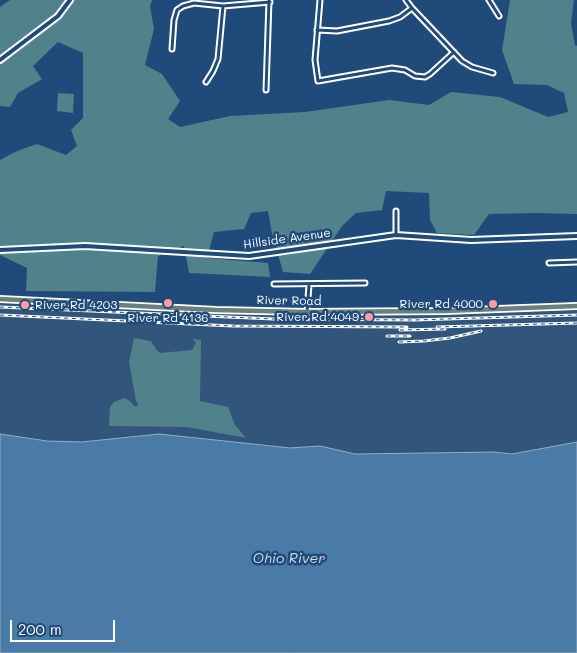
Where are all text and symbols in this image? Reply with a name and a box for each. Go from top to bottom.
street label: Hillside Avenue [242,226,332,252]
street label: River Road [256,293,322,309]
marker: River Rd 4136 [162,297,174,309]
place label: River Rd 4000 [400,297,483,311]
place label: River Rd 4203 [35,298,117,312]
marker: River Rd 4000 [487,298,499,310]
marker: River Rd 4203 [19,299,31,311]
place label: River Rd 4049 [276,310,359,324]
place label: River Rd 4136 [128,311,208,325]
marker: River Rd 4049 [363,311,375,323]
water label: Ohio River [253,551,325,567]
scale bar [12,610,118,642]
text: 200 m [18,619,62,639]

